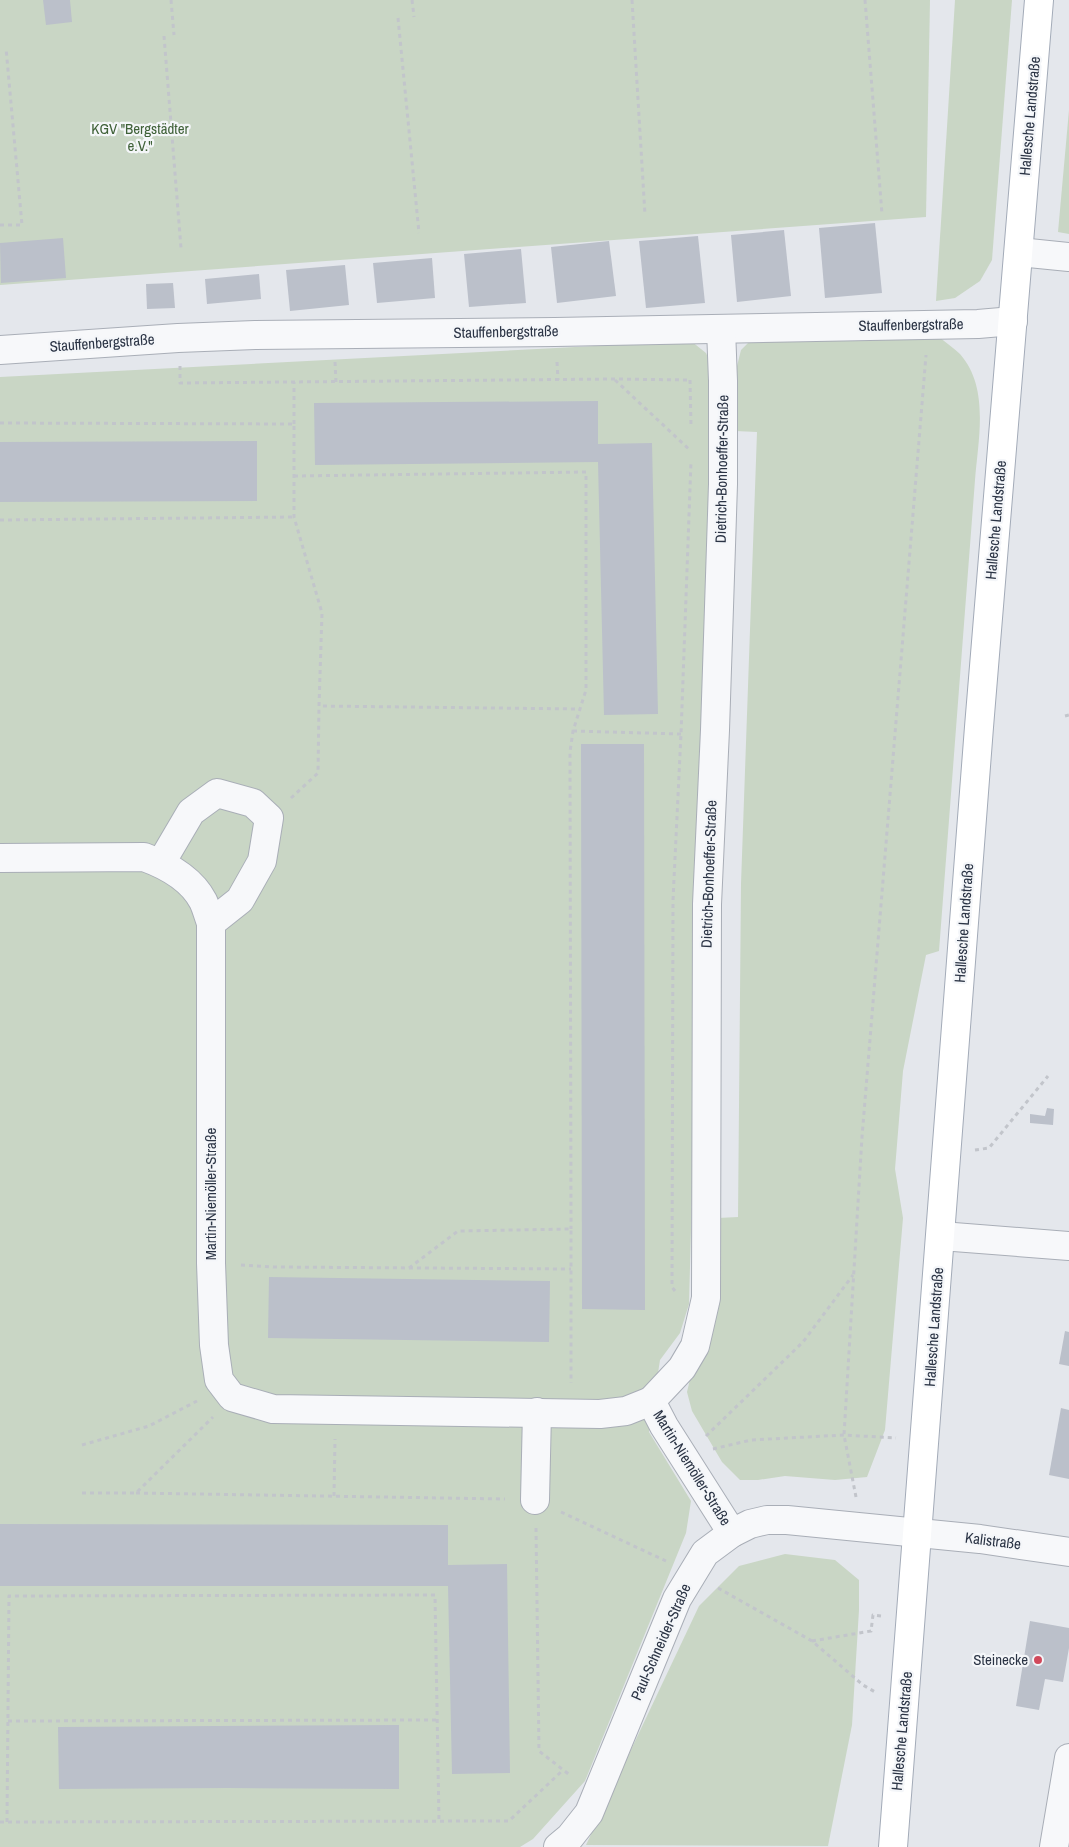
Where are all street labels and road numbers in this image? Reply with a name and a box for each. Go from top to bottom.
street label: Hallesche Landstraße [1014,55,1045,176]
street label: Stauffenbergstraße [858,313,964,336]
street label: Stauffenbergstraße [453,320,559,343]
street label: Stauffenbergstraße [49,328,155,357]
street label: Dietrich-Bonhoeffer-Straße [710,395,733,543]
street label: Hallesche Landstraße [980,459,1011,580]
street label: Dietrich-Bonhoeffer-Straße [695,799,722,948]
street label: Hallesche Landstraße [949,862,978,983]
street label: Martin-Niemöller-Straße [200,1128,221,1260]
street label: Hallesche Landstraße [919,1266,948,1387]
street label: Martin-Niemöller-Straße [648,1406,737,1530]
street label: Kalistraße [964,1527,1022,1554]
street label: Paul-Schneider-Straße [625,1580,696,1704]
street label: Hallesche Landstraße [886,1670,917,1791]

